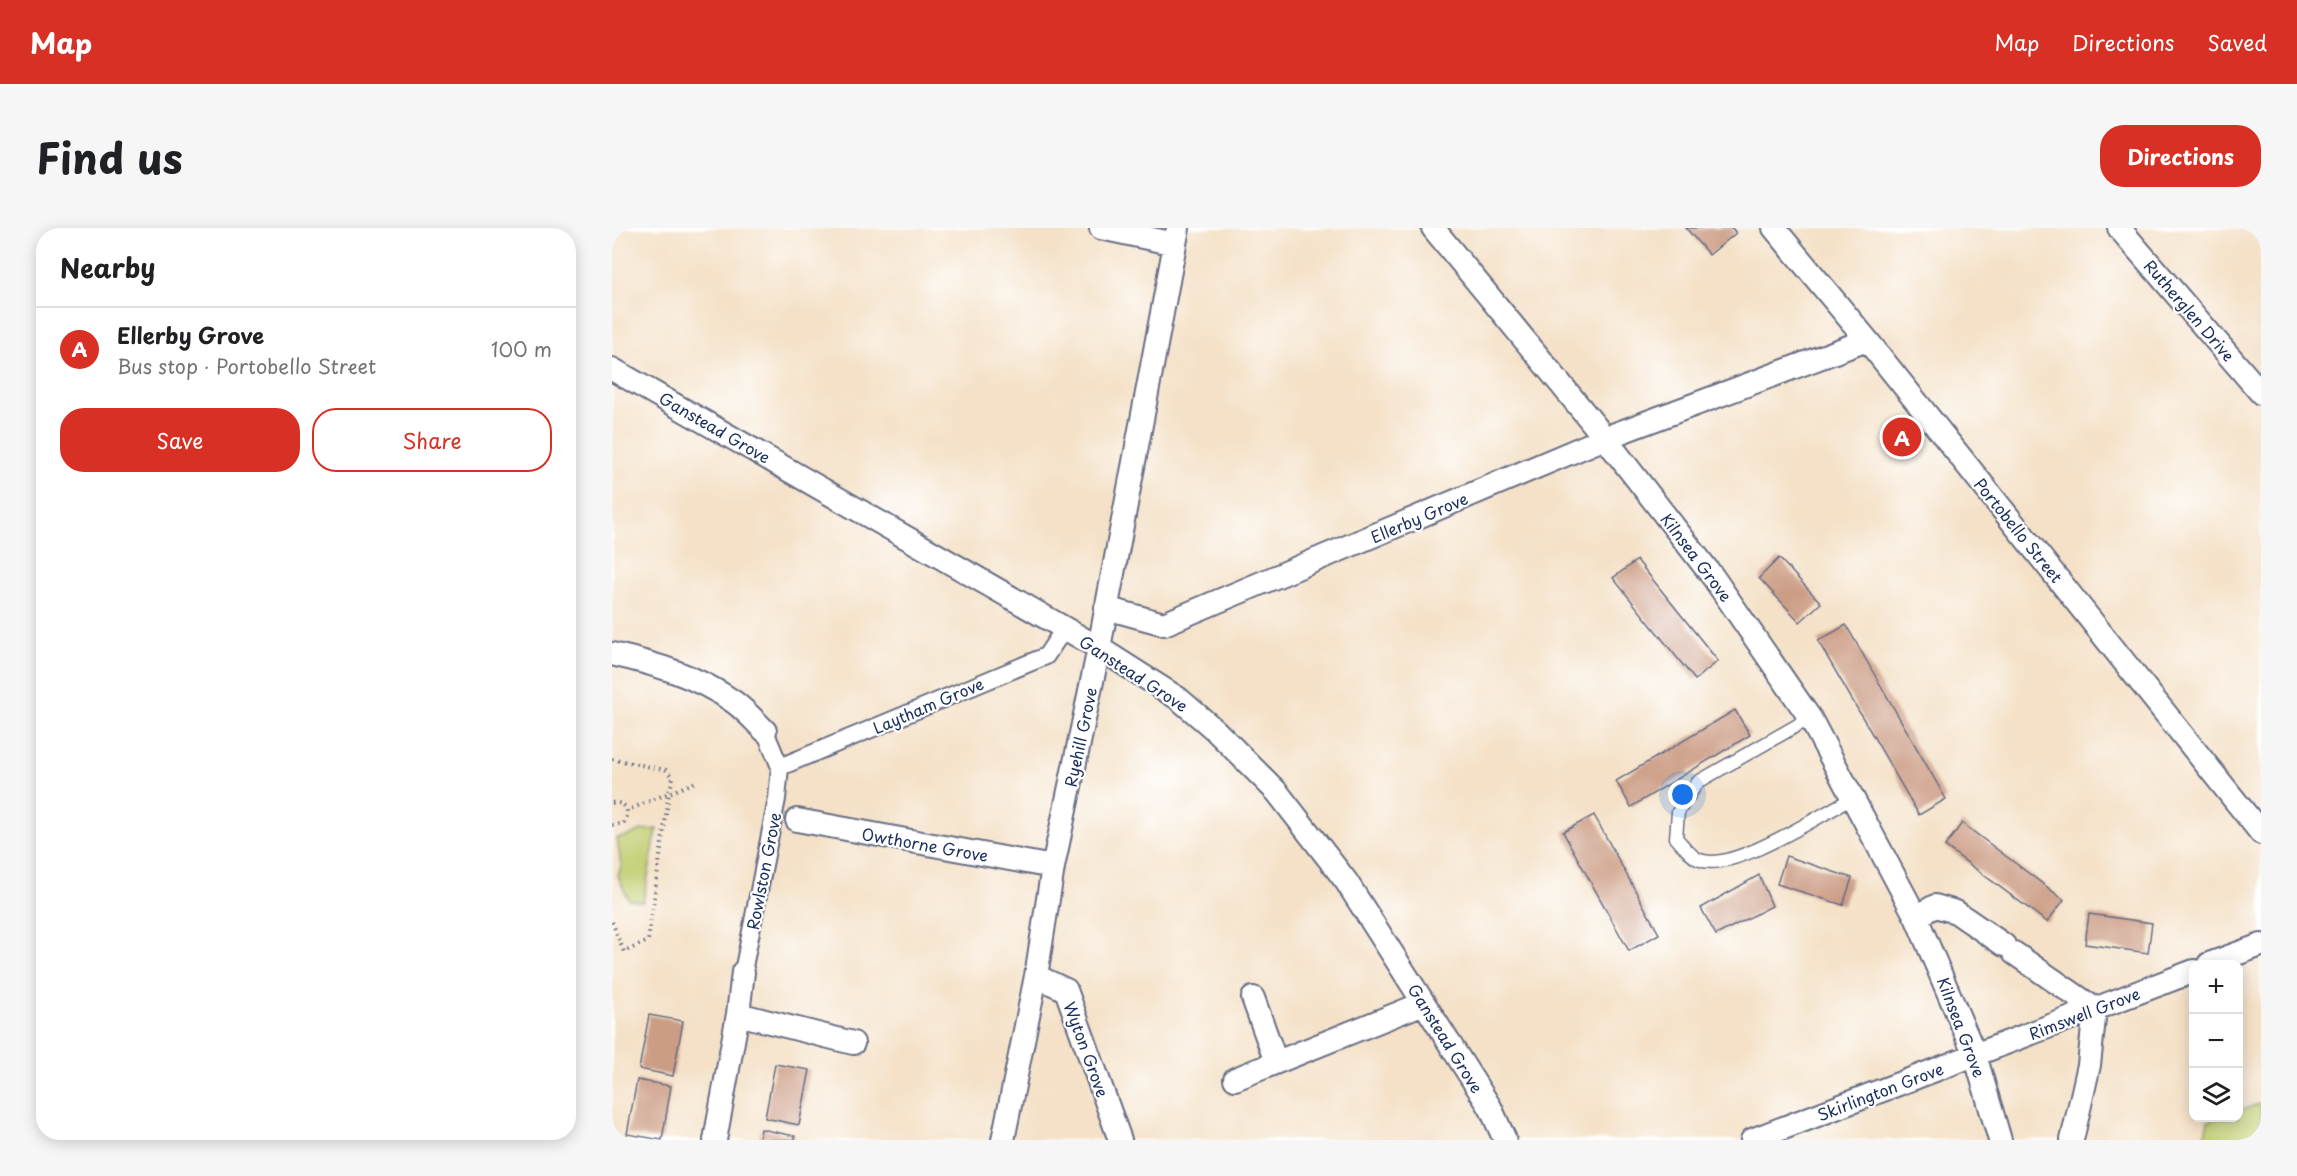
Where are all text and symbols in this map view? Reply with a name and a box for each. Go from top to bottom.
text: Map [30,21,92,64]
text: Map [1994,26,2039,58]
text: Directions [2072,26,2174,58]
text: Saved [2207,26,2267,58]
text: Find us [36,125,183,188]
button: Directions [2100,125,2261,187]
text: Nearby [60,248,155,287]
street label: Rutherglen Drive [2139,254,2241,366]
text: Ellerby Grove [117,318,264,351]
text: A [72,334,87,364]
text: 100 m [491,334,552,364]
text: Bus stop · Portobello Street [117,351,376,381]
street label: Ganstead Grove [655,385,775,469]
button: Save [60,408,300,472]
button: Share [312,408,552,472]
pin: A [1882,414,1922,460]
street label: Portobello Street [1969,472,2069,588]
street label: Ellerby Grove [1367,486,1471,548]
street label: Kilnsea Grove [1656,507,1739,607]
street label: Ganstead Grove [1075,629,1193,717]
street label: Laytham Grove [869,671,987,739]
street label: Ryehill Grove [1058,685,1102,789]
your location [1668,780,1697,809]
street label: Rowlston Grove [740,810,786,932]
street label: Owthorne Grove [860,821,990,867]
map controls [2189,960,2243,1122]
button: + [2189,960,2243,1014]
street label: Kilnsea Grove [1932,973,1992,1081]
street label: Ganstead Grove [1403,979,1489,1097]
street label: Rimswell Grove [2025,981,2143,1045]
street label: Wyton Grove [1059,998,1115,1100]
button: − [2189,1014,2243,1068]
street label: Skirlington Grove [1813,1056,1947,1126]
button: layers [2189,1068,2243,1122]

